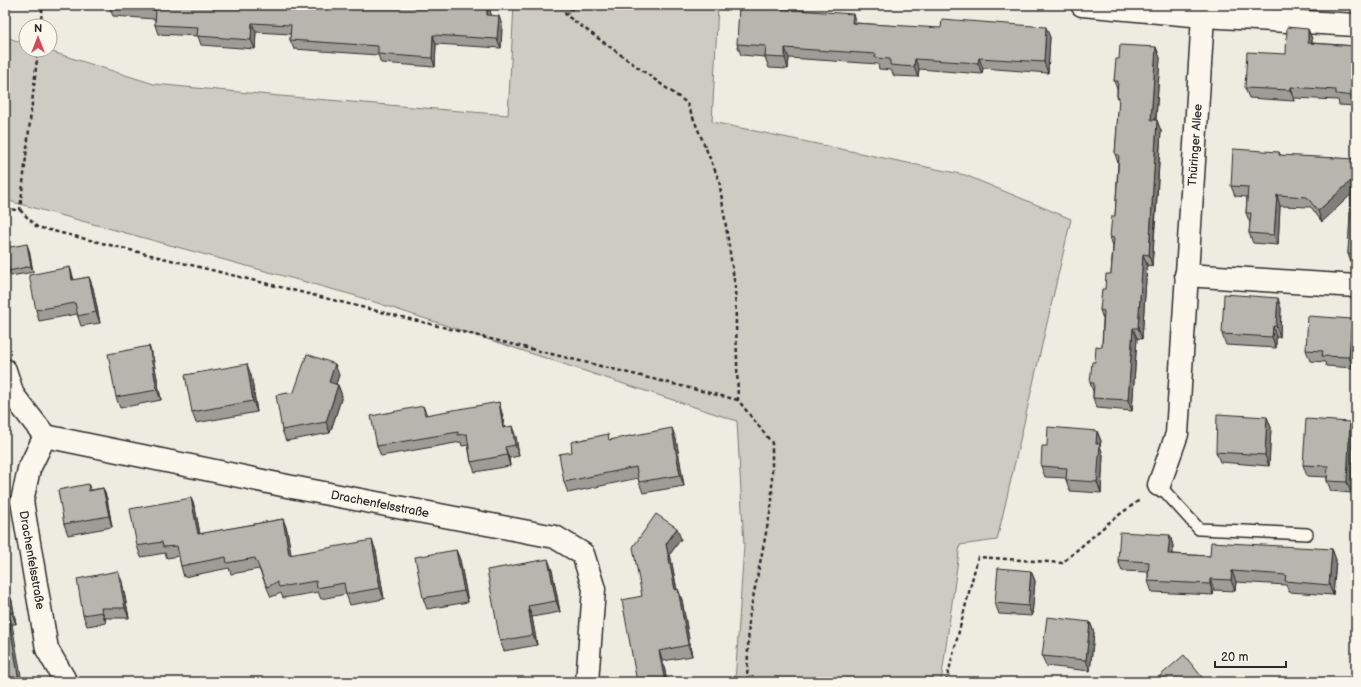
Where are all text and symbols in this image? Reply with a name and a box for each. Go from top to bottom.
north arrow [18,18,58,58]
text: N [34,22,42,35]
street label: Thüringer Allee [1185,103,1206,187]
street label: Drachenfelsstraße [329,488,430,521]
street label: Drachenfelsstraße [15,510,48,611]
scale bar [1215,643,1286,669]
text: 20 m [1221,650,1248,665]

